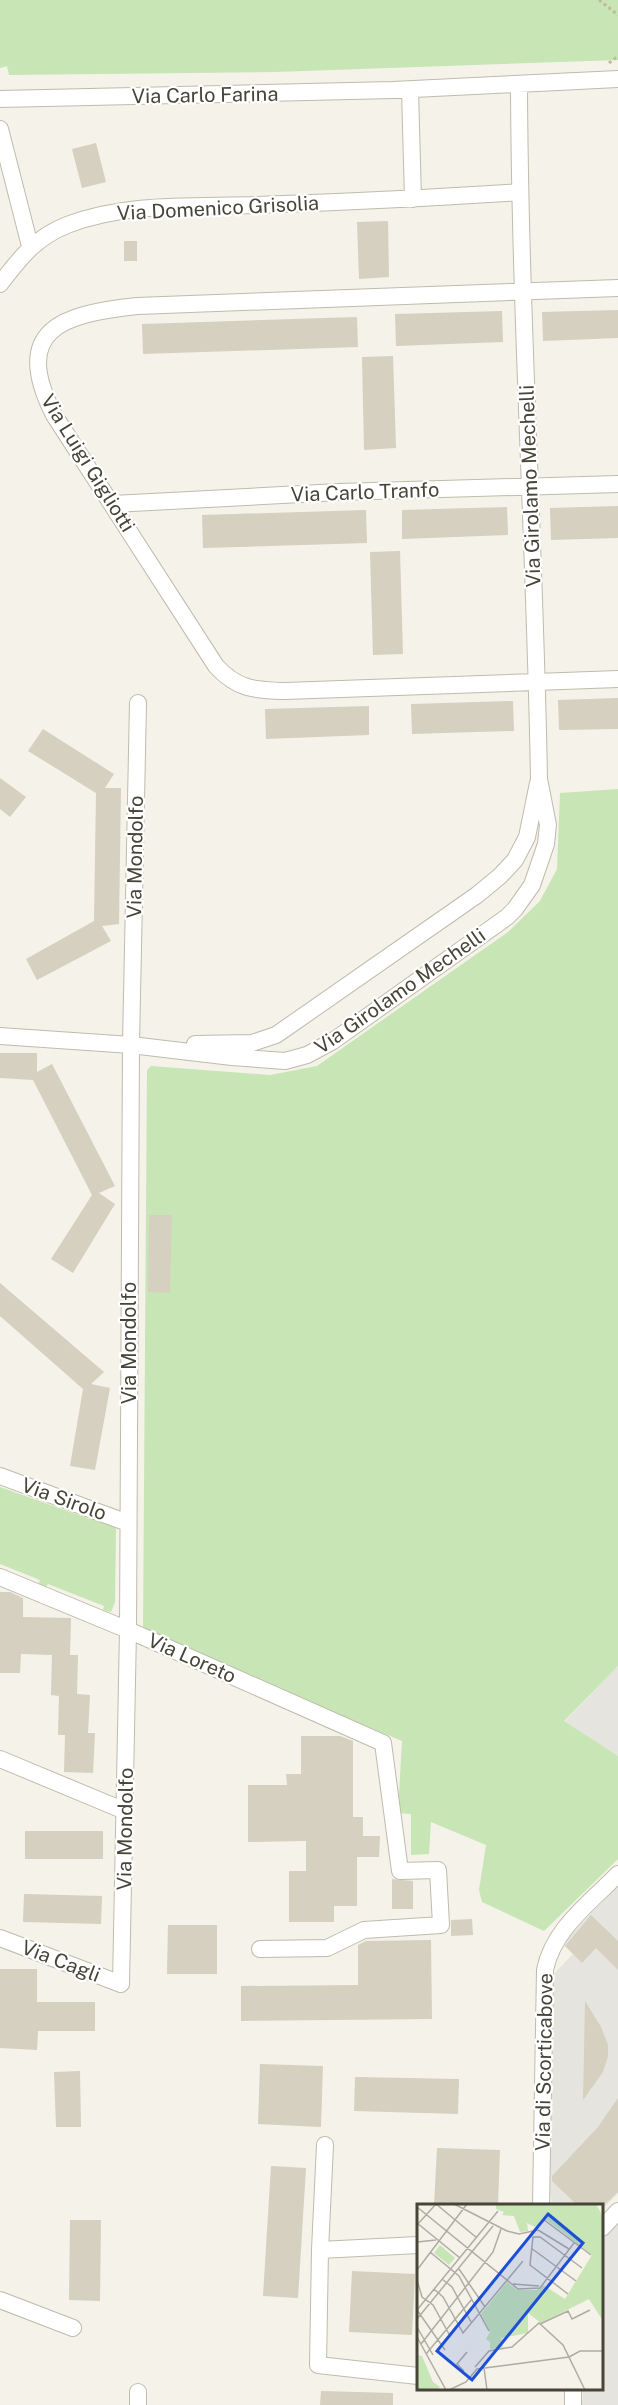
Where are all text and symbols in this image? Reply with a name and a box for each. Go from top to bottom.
street label: Via Carlo Farina [131,82,279,108]
street label: Via Domenico Grisolia [116,191,320,225]
street label: Via Girolamo Mechelli [514,384,546,588]
street label: Via Luigi Gigliotti [36,390,140,536]
street label: Via Carlo Tranfo [290,477,440,507]
street label: Via Mondolfo [122,795,148,919]
street label: Via Girolamo Mechelli [310,923,490,1059]
street label: Via Mondolfo [117,1282,141,1404]
street label: Via Sirolo [18,1473,110,1525]
street label: Via Loreto [144,1628,240,1688]
street label: Via Mondolfo [112,1767,138,1891]
street label: Via Cagli [18,1935,104,1987]
street label: Via di Scorticabove [530,1973,558,2151]
inset map [417,2204,603,2390]

